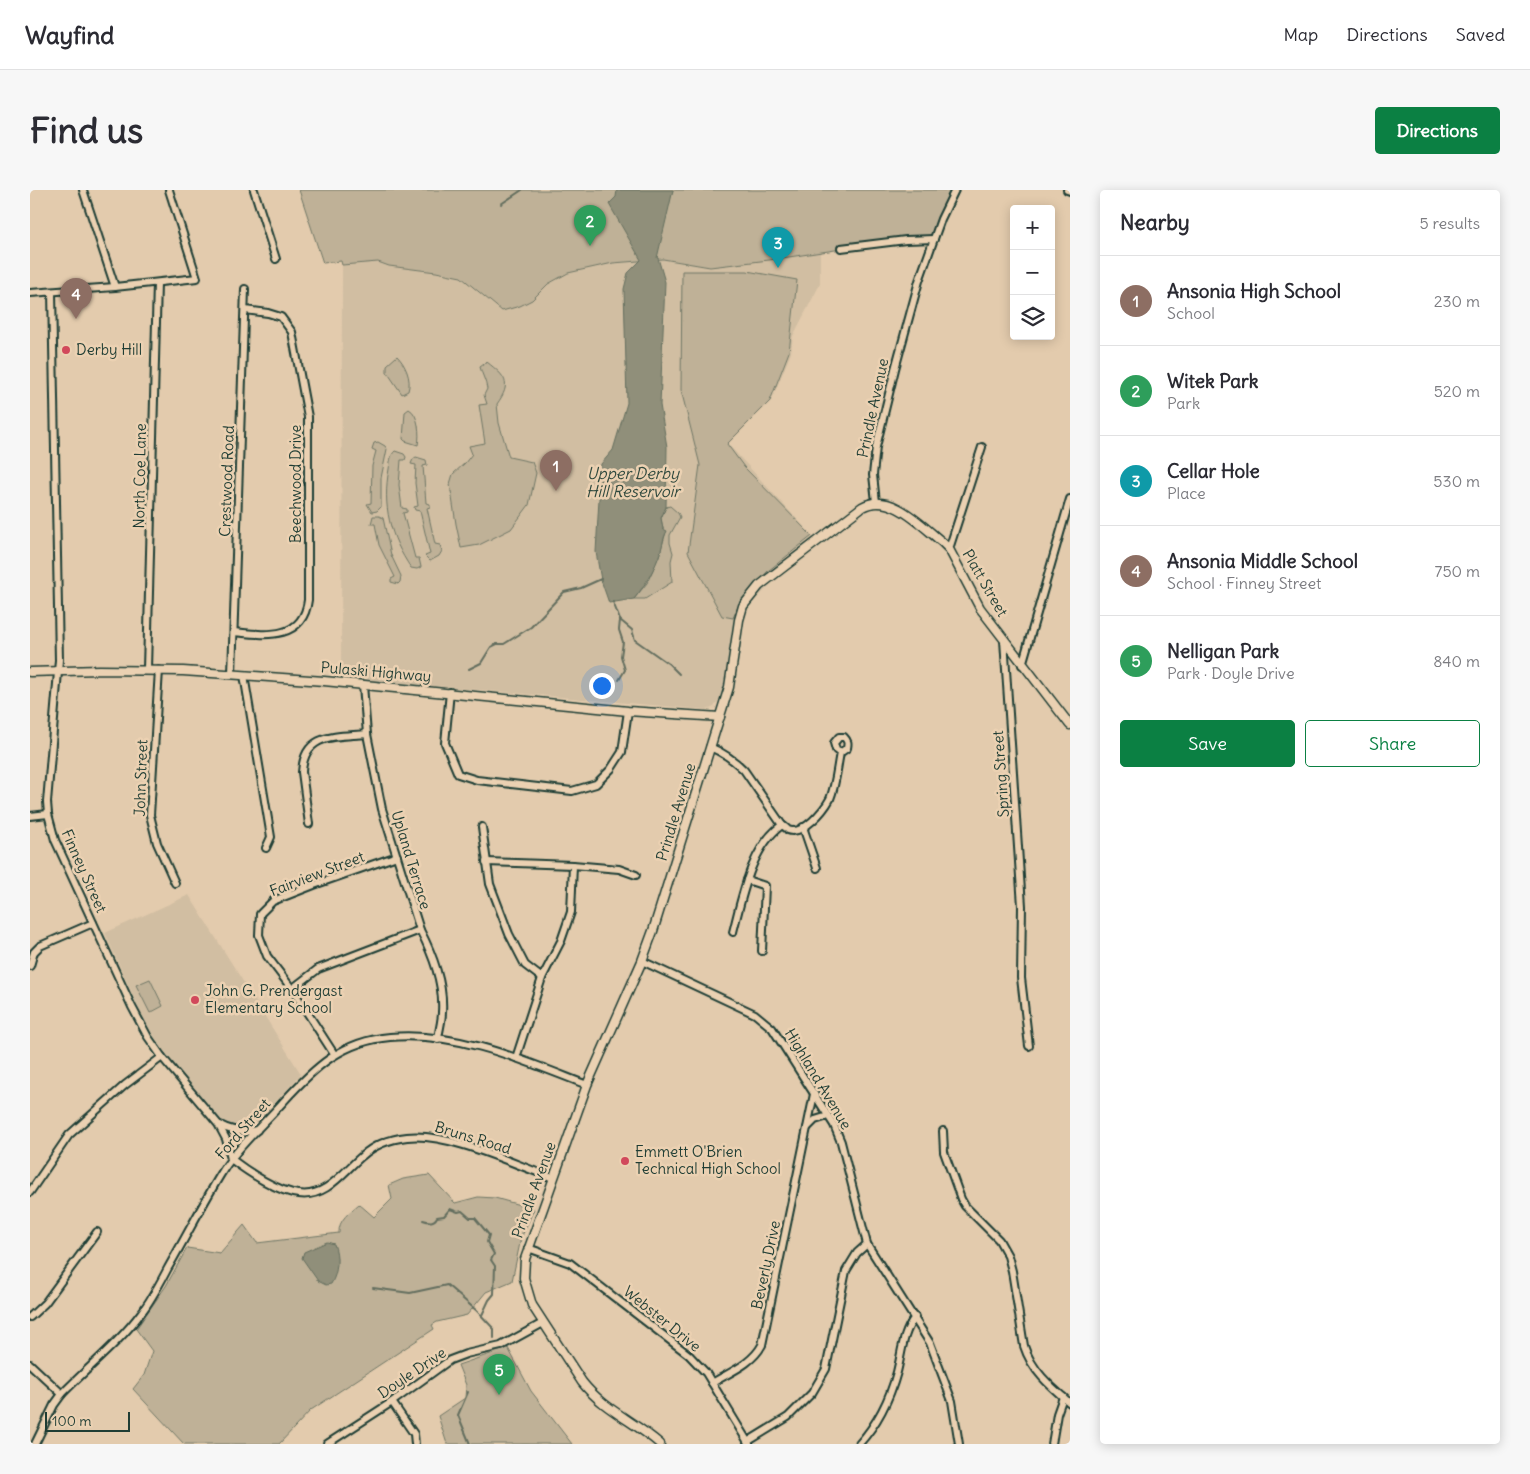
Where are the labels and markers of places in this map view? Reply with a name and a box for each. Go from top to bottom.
pin: 2 [574,205,606,246]
pin: 3 [762,227,794,268]
pin: 4 [60,278,92,319]
place label: Derby Hill [76,340,142,359]
marker: Derby Hill [60,344,72,356]
pin: 1 [540,450,572,491]
place label: John G. Prendergast Elementary School [205,981,343,1017]
marker: John G. Prendergast Elementary School [189,994,201,1006]
place label: Emmett O'Brien Technical High School [635,1142,781,1178]
marker: Emmett O'Brien Technical High School [619,1155,631,1167]
pin: 5 [483,1354,515,1395]

